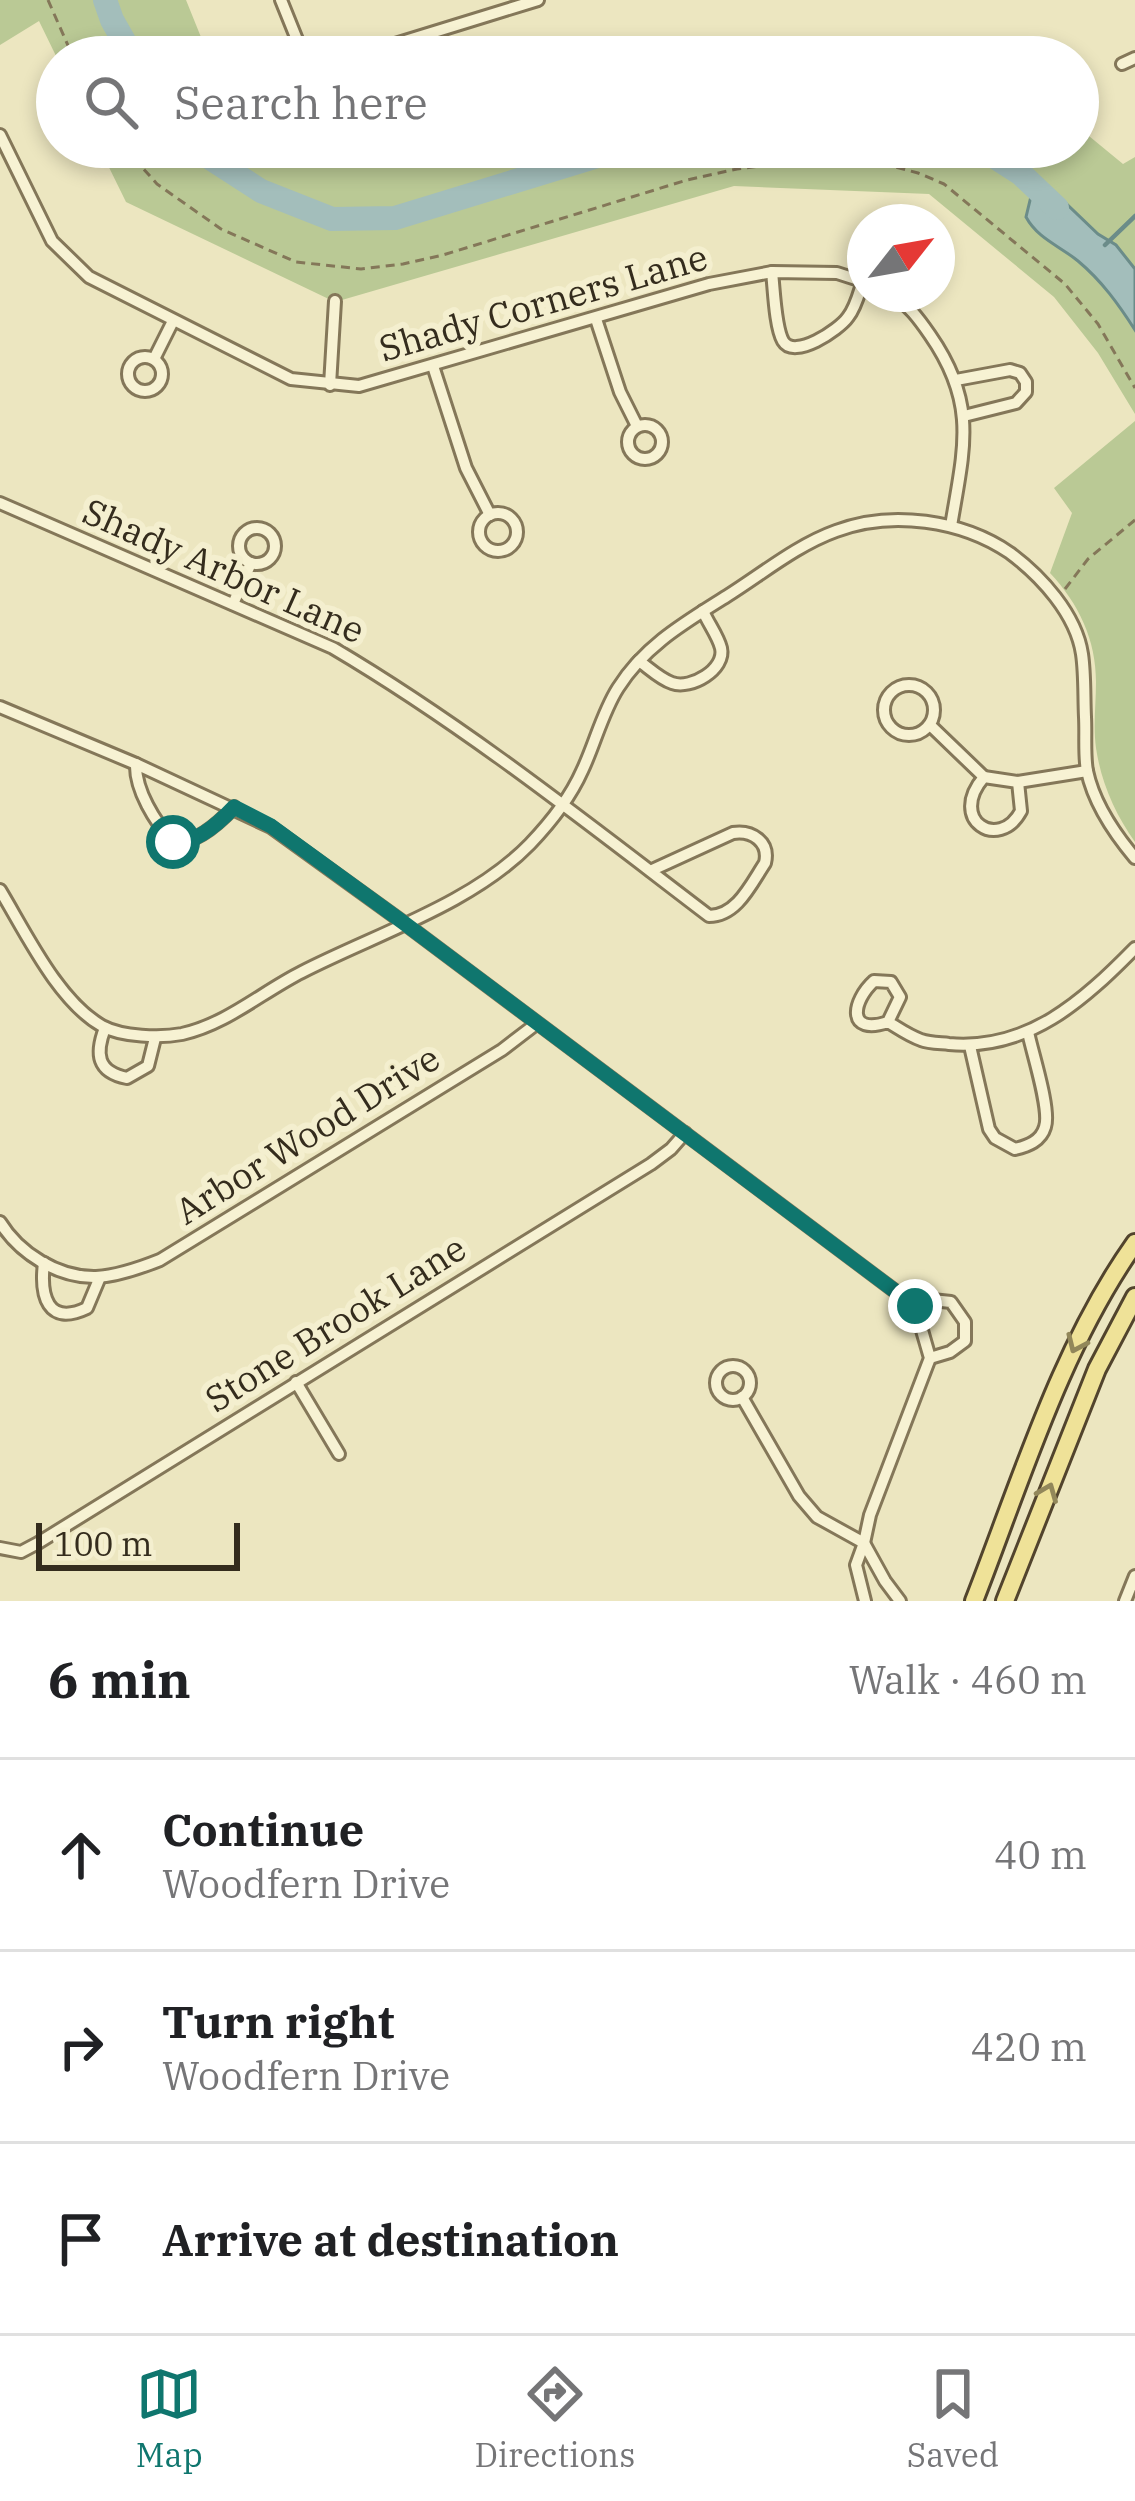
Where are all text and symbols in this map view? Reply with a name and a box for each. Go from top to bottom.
search box [36,36,1099,168]
icon: search [78,69,144,135]
text: Search here [174,73,428,131]
north arrow [847,204,955,312]
street label: Shady Corners Lane [373,233,713,371]
street label: Shady Arbor Lane [76,487,372,653]
route start [146,815,200,869]
street label: Arbor Wood Drive [166,1034,448,1234]
street label: Stone Brook Lane [196,1224,474,1422]
route end [888,1279,942,1333]
one-way arrow [1067,1332,1090,1353]
one-way arrow [1034,1483,1059,1504]
scale bar [36,1517,240,1570]
text: 100 m [54,1522,153,1565]
text: 6 min [48,1646,191,1712]
text: Walk · 460 m [849,1654,1087,1705]
text: Continue [162,1800,364,1858]
icon: ahead [48,1822,114,1888]
text: 40 m [994,1829,1087,1880]
text: Woodfern Drive [162,1858,450,1909]
text: Turn right [162,1992,394,2050]
icon: right [48,2014,114,2080]
text: 420 m [971,2021,1087,2072]
text: Woodfern Drive [162,2050,450,2101]
icon: arrive [48,2206,114,2272]
text: Arrive at destination [162,2210,619,2268]
tab: Map [136,2361,203,2476]
tab: Directions [474,2361,635,2476]
tab: Saved [907,2361,999,2476]

